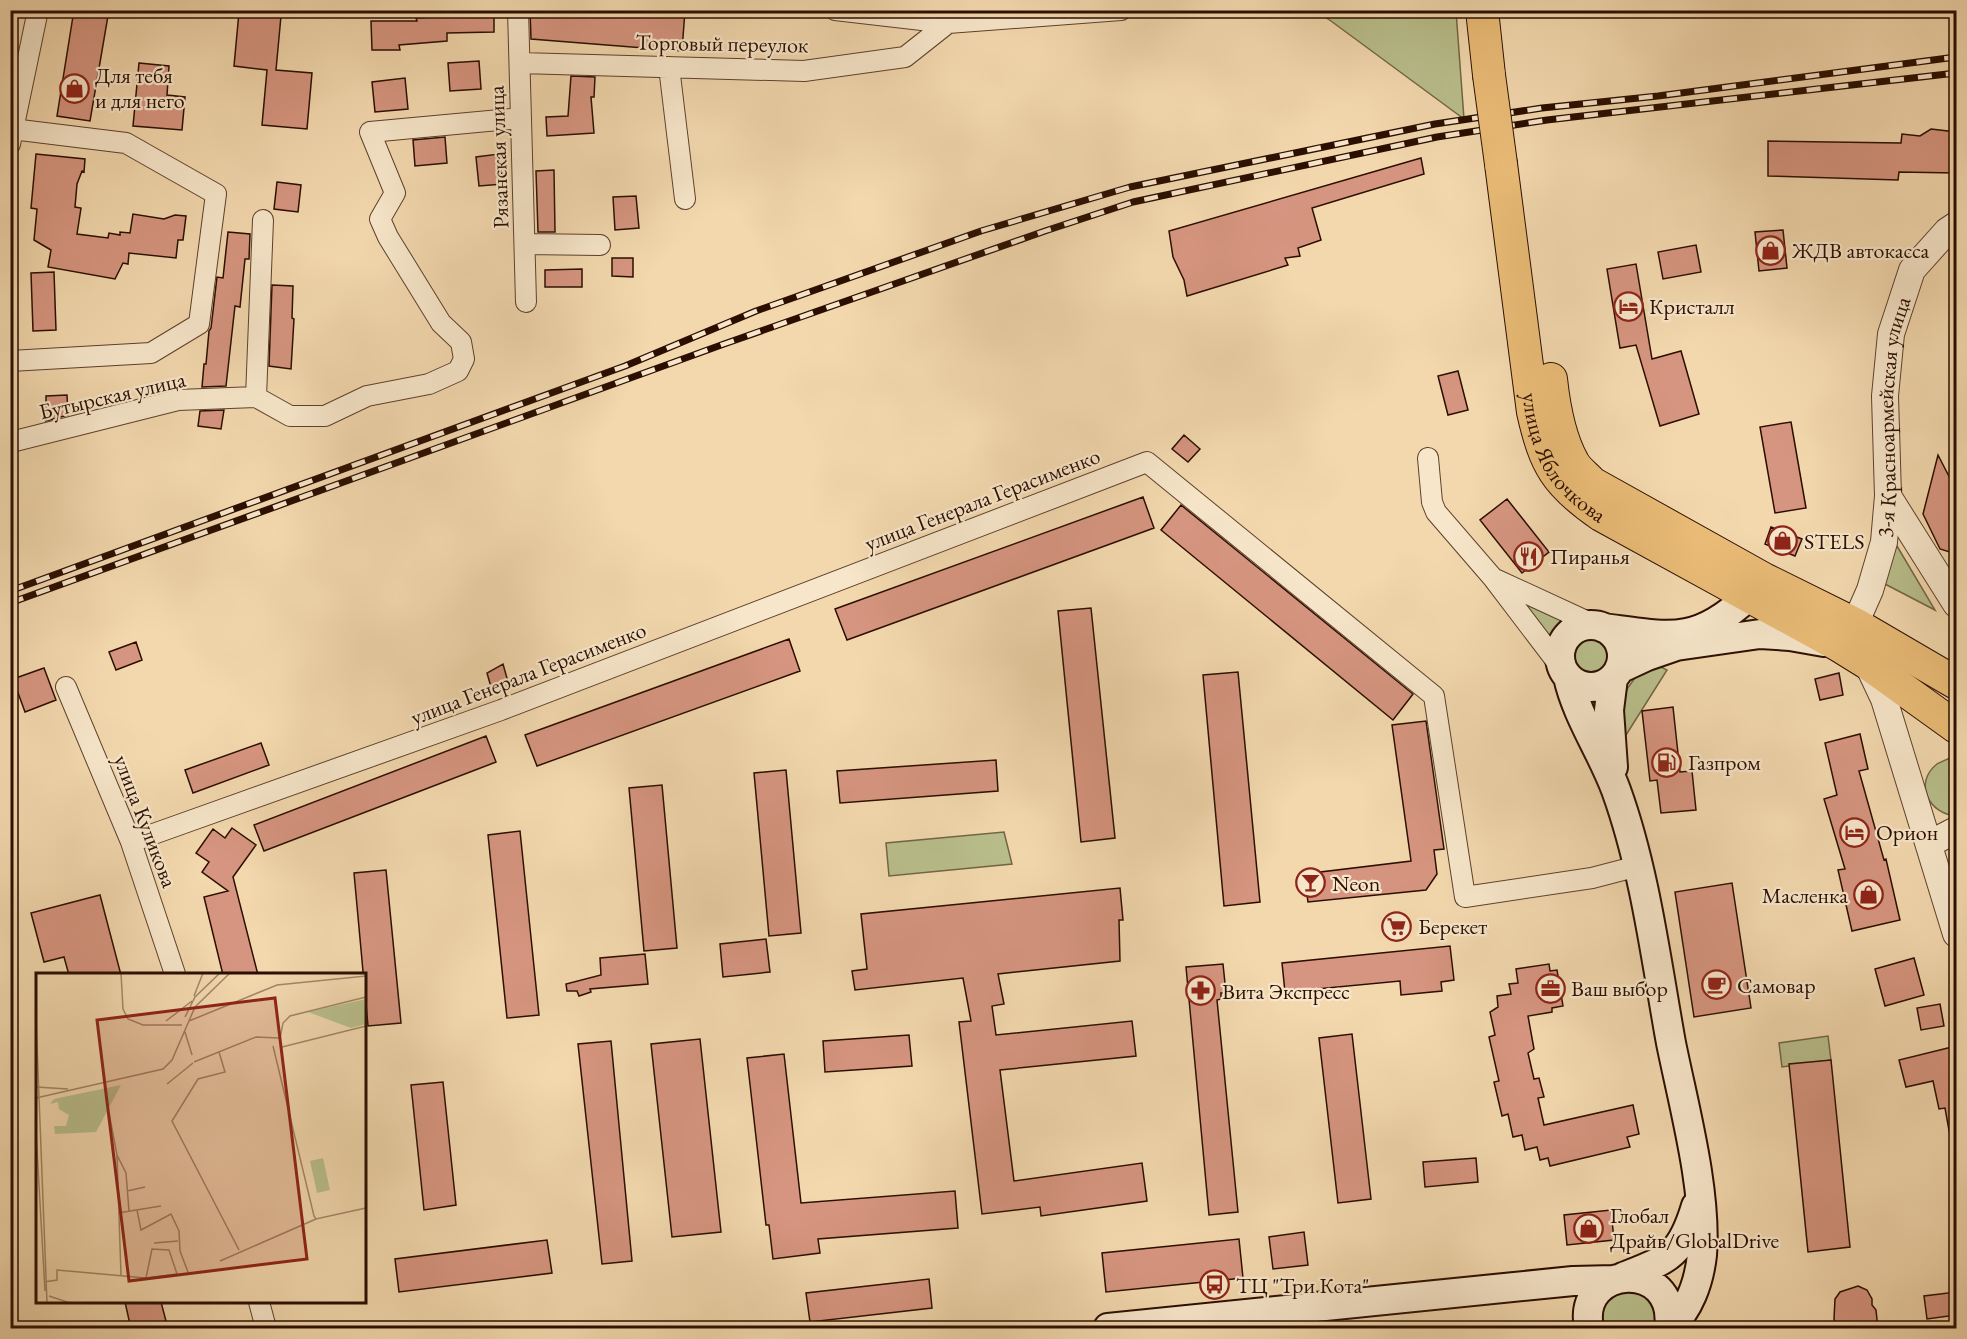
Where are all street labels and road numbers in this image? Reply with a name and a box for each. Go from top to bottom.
street label: Торговый переулок [635,27,809,60]
street label: Рязанская улица [482,85,515,229]
street label: 3-я Красноармейская улица [1870,293,1917,539]
street label: Бутырская улица [36,364,188,426]
street label: улица Яблочкова [1516,391,1612,529]
street label: улица Генерала Герасименко [860,441,1104,558]
street label: улица Генерала Герасименко [406,615,650,732]
street label: улица Куликова [107,751,184,892]

